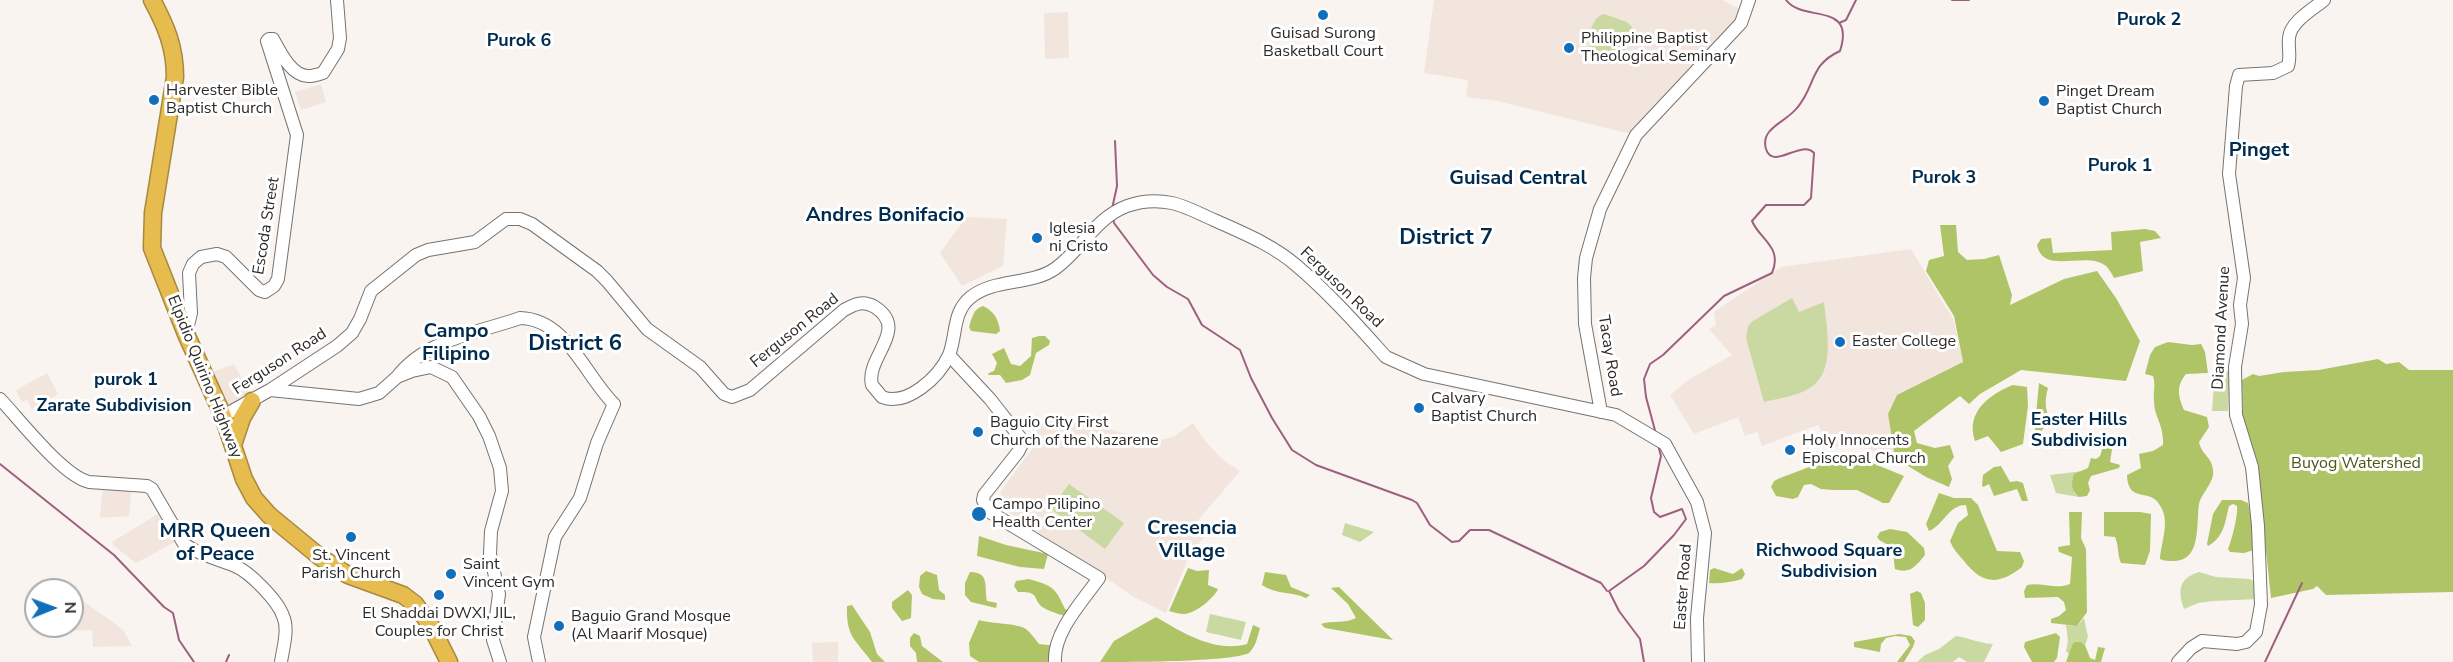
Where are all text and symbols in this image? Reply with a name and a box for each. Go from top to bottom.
marker: Guisad Surong Basketball Court [1316,8,1330,22]
district label: Purok 2 [2117,10,2181,32]
place label: Guisad Surong Basketball Court [1263,24,1383,62]
place label: Philippine Baptist Theological Seminary [1581,29,1736,67]
district label: Purok 6 [487,31,551,53]
marker: Philippine Baptist Theological Seminary [1562,41,1576,55]
place label: Harvester Bible Baptist Church [166,81,278,119]
place label: Pinget Dream Baptist Church [2056,82,2162,120]
marker: Harvester Bible Baptist Church [147,93,161,107]
marker: Pinget Dream Baptist Church [2037,94,2051,108]
district label: Pinget [2229,139,2289,163]
district label: Purok 1 [2088,156,2152,178]
district label: Guisad Central [1449,167,1587,191]
district label: Purok 3 [1912,168,1976,190]
street label: Escoda Street [250,176,284,276]
district label: Andres Bonifacio [806,204,964,228]
place label: Iglesia ni Cristo [1049,219,1108,257]
district label: District 7 [1399,226,1493,252]
marker: Iglesia ni Cristo [1030,231,1044,245]
street label: Ferguson Road [1295,244,1387,332]
street label: Diamond Avenue [2209,266,2235,390]
street label: Ferguson Road [747,290,843,372]
street label: Elpidio Quirino Highway [163,293,245,461]
street label: Tacay Road [1593,314,1625,398]
district label: Campo Filipino [422,320,490,367]
street label: Ferguson Road [229,325,331,399]
district label: District 6 [528,332,622,358]
place label: Easter College [1852,332,1956,352]
marker: Easter College [1833,335,1847,349]
district label: purok 1 [94,370,158,392]
place label: Calvary Baptist Church [1431,389,1537,427]
district label: Zarate Subdivision [36,396,192,418]
marker: Calvary Baptist Church [1412,401,1426,415]
district label: Easter Hills Subdivision [2031,410,2127,452]
place label: Baguio City First Church of the Nazarene [990,413,1158,451]
marker: Baguio City First Church of the Nazarene [971,425,985,439]
place label: Holy Innocents Episcopal Church [1802,431,1926,469]
marker: Holy Innocents Episcopal Church [1783,443,1797,457]
park label: Buyog Watershed [2291,454,2421,474]
place label: Campo Pilipino Health Center [992,495,1100,533]
marker: Campo Pilipino Health Center [970,505,988,523]
district label: Cresencia Village [1147,517,1237,564]
district label: MRR Queen of Peace [160,520,270,567]
marker: St. Vincent Parish Church [344,530,358,544]
district label: Richwood Square Subdivision [1756,541,1902,584]
street label: Easter Road [1671,543,1697,631]
place label: St. Vincent Parish Church [301,546,401,584]
place label: Saint Vincent Gym [463,555,555,593]
marker: Saint Vincent Gym [444,567,458,581]
north arrow [24,578,84,638]
marker: El Shaddai DWXI, JIL, Couples for Christ [432,588,446,602]
text: N [59,602,81,614]
place label: El Shaddai DWXI, JIL, Couples for Christ [362,604,516,642]
place label: Baguio Grand Mosque (Al Maarif Mosque) [571,607,731,645]
marker: Baguio Grand Mosque (Al Maarif Mosque) [552,619,566,633]

